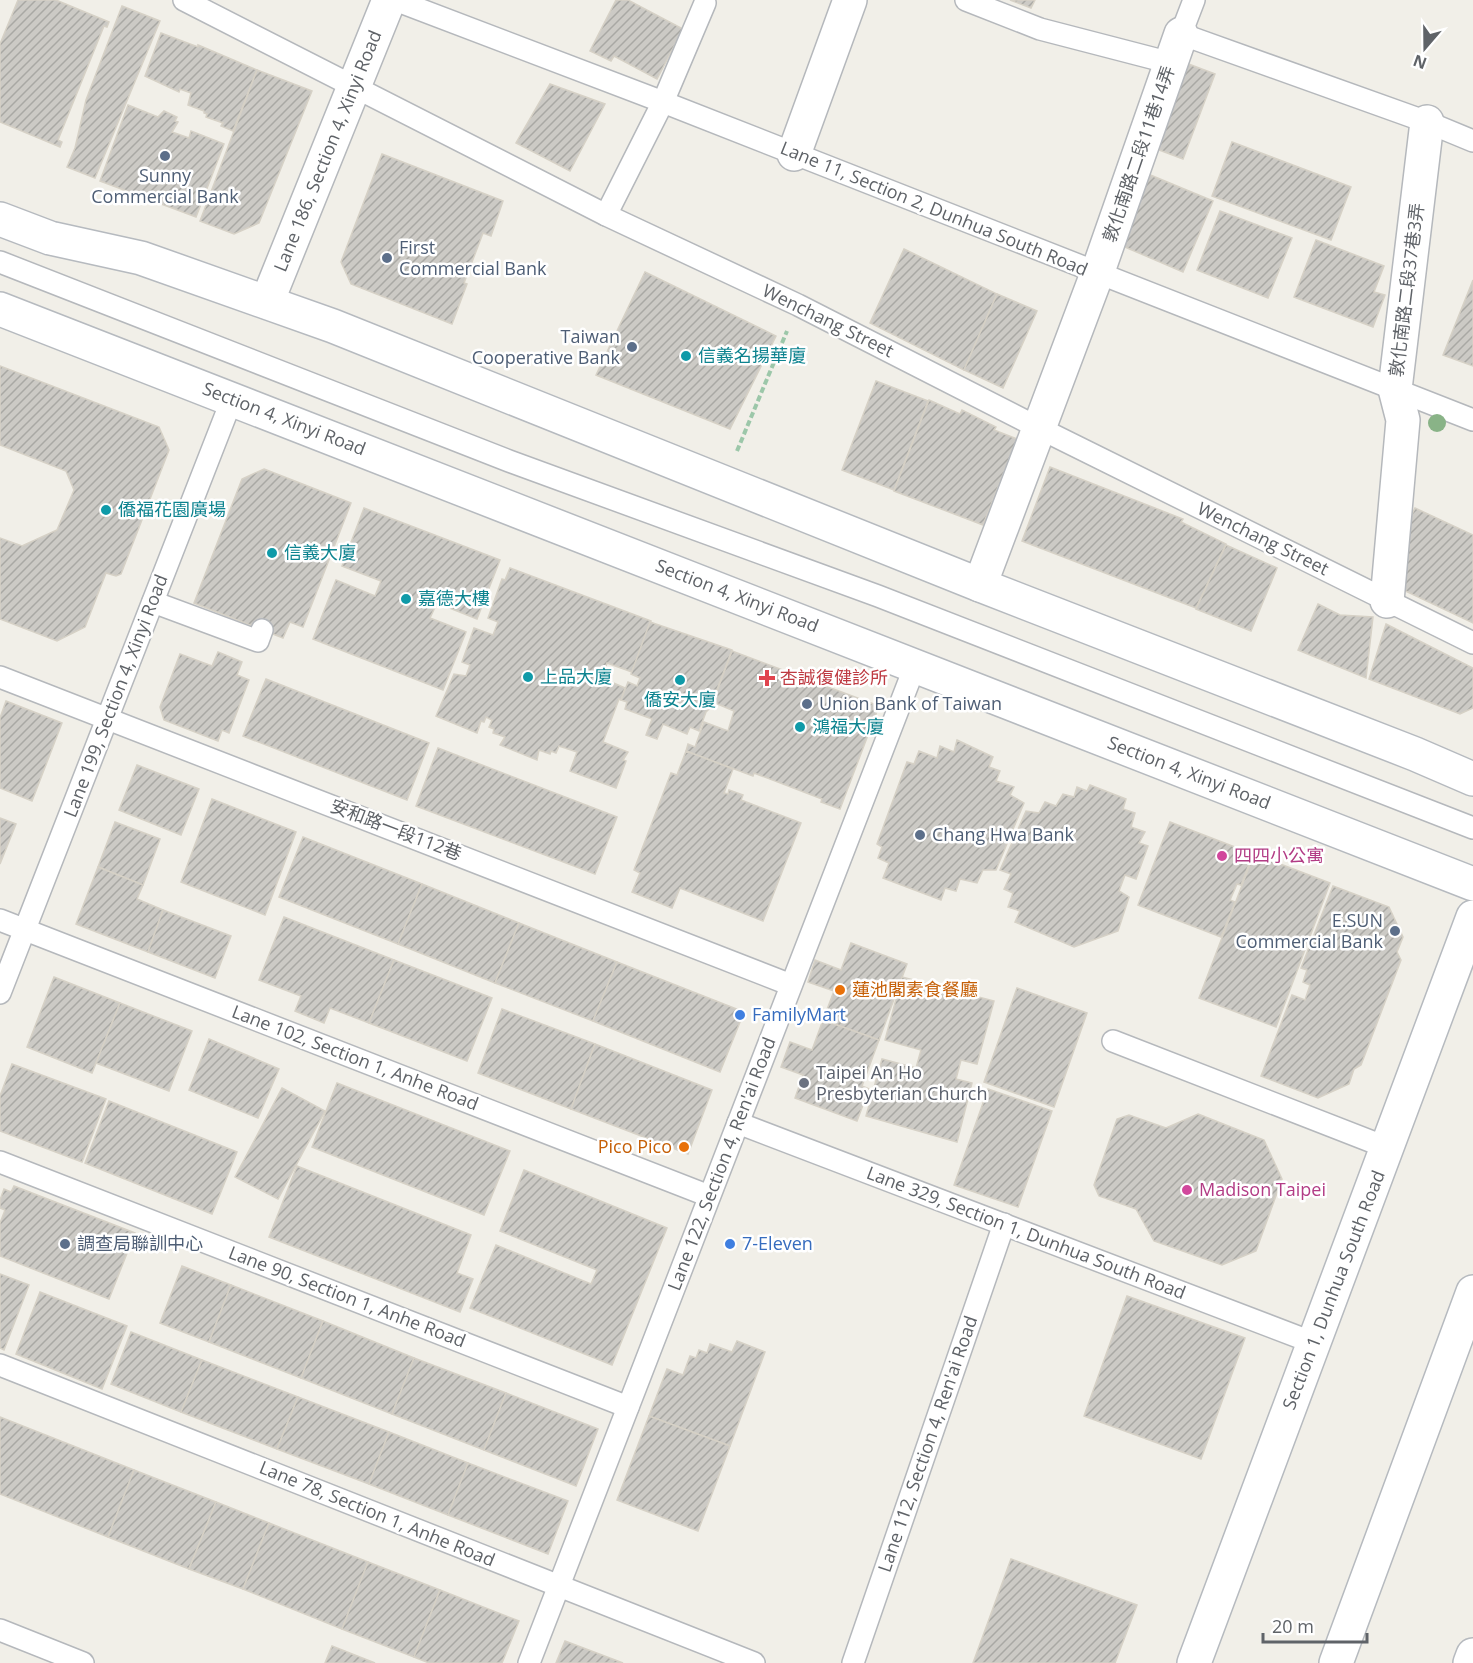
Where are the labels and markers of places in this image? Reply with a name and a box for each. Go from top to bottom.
marker: Sunny Commercial Bank [158,149,172,163]
place label: Sunny Commercial Bank [91,163,239,208]
place label: First Commercial Bank [399,235,547,280]
marker: First Commercial Bank [380,251,394,265]
place label: Taiwan Cooperative Bank [472,324,621,369]
marker: Taiwan Cooperative Bank [625,340,639,354]
place label: 信義名揚華廈 [698,343,806,367]
marker: 信義名揚華廈 [679,349,693,363]
place label: 僑福花園廣場 [118,497,226,521]
marker: 僑福花園廣場 [99,503,113,517]
place label: 信義大廈 [284,540,356,564]
marker: 信義大廈 [265,546,279,560]
place label: 嘉德大樓 [418,586,490,610]
marker: 嘉德大樓 [399,592,413,606]
place label: 上品大廈 [540,664,612,688]
place label: 杏誠復健診所 [780,665,888,689]
marker: 杏誠復健診所 [758,669,776,687]
marker: 上品大廈 [521,670,535,684]
marker: 僑安大廈 [673,673,687,687]
place label: 僑安大廈 [644,687,716,711]
place label: Union Bank of Taiwan [819,691,1002,715]
marker: Union Bank of Taiwan [800,697,814,711]
place label: 鴻福大廈 [812,714,884,738]
marker: 鴻福大廈 [793,720,807,734]
place label: Chang Hwa Bank [932,822,1074,846]
marker: Chang Hwa Bank [913,828,927,842]
place label: 四四小公寓 [1234,843,1324,867]
marker: 四四小公寓 [1215,849,1229,863]
place label: E.SUN Commercial Bank [1236,908,1384,953]
marker: E.SUN Commercial Bank [1388,924,1402,938]
place label: 蓮池閣素食餐廳 [852,977,978,1001]
marker: 蓮池閣素食餐廳 [833,983,847,997]
place label: FamilyMart [752,1002,846,1026]
marker: FamilyMart [733,1008,747,1022]
place label: Taipei An Ho Presbyterian Church [816,1060,987,1105]
marker: Taipei An Ho Presbyterian Church [797,1076,811,1090]
place label: Pico Pico [598,1134,672,1158]
marker: Pico Pico [677,1140,691,1154]
place label: Madison Taipei [1199,1177,1326,1201]
marker: Madison Taipei [1180,1183,1194,1197]
place label: 調查局聯訓中心 [77,1231,203,1255]
place label: 7-Eleven [742,1231,813,1255]
marker: 調查局聯訓中心 [58,1237,72,1251]
marker: 7-Eleven [723,1237,737,1251]

